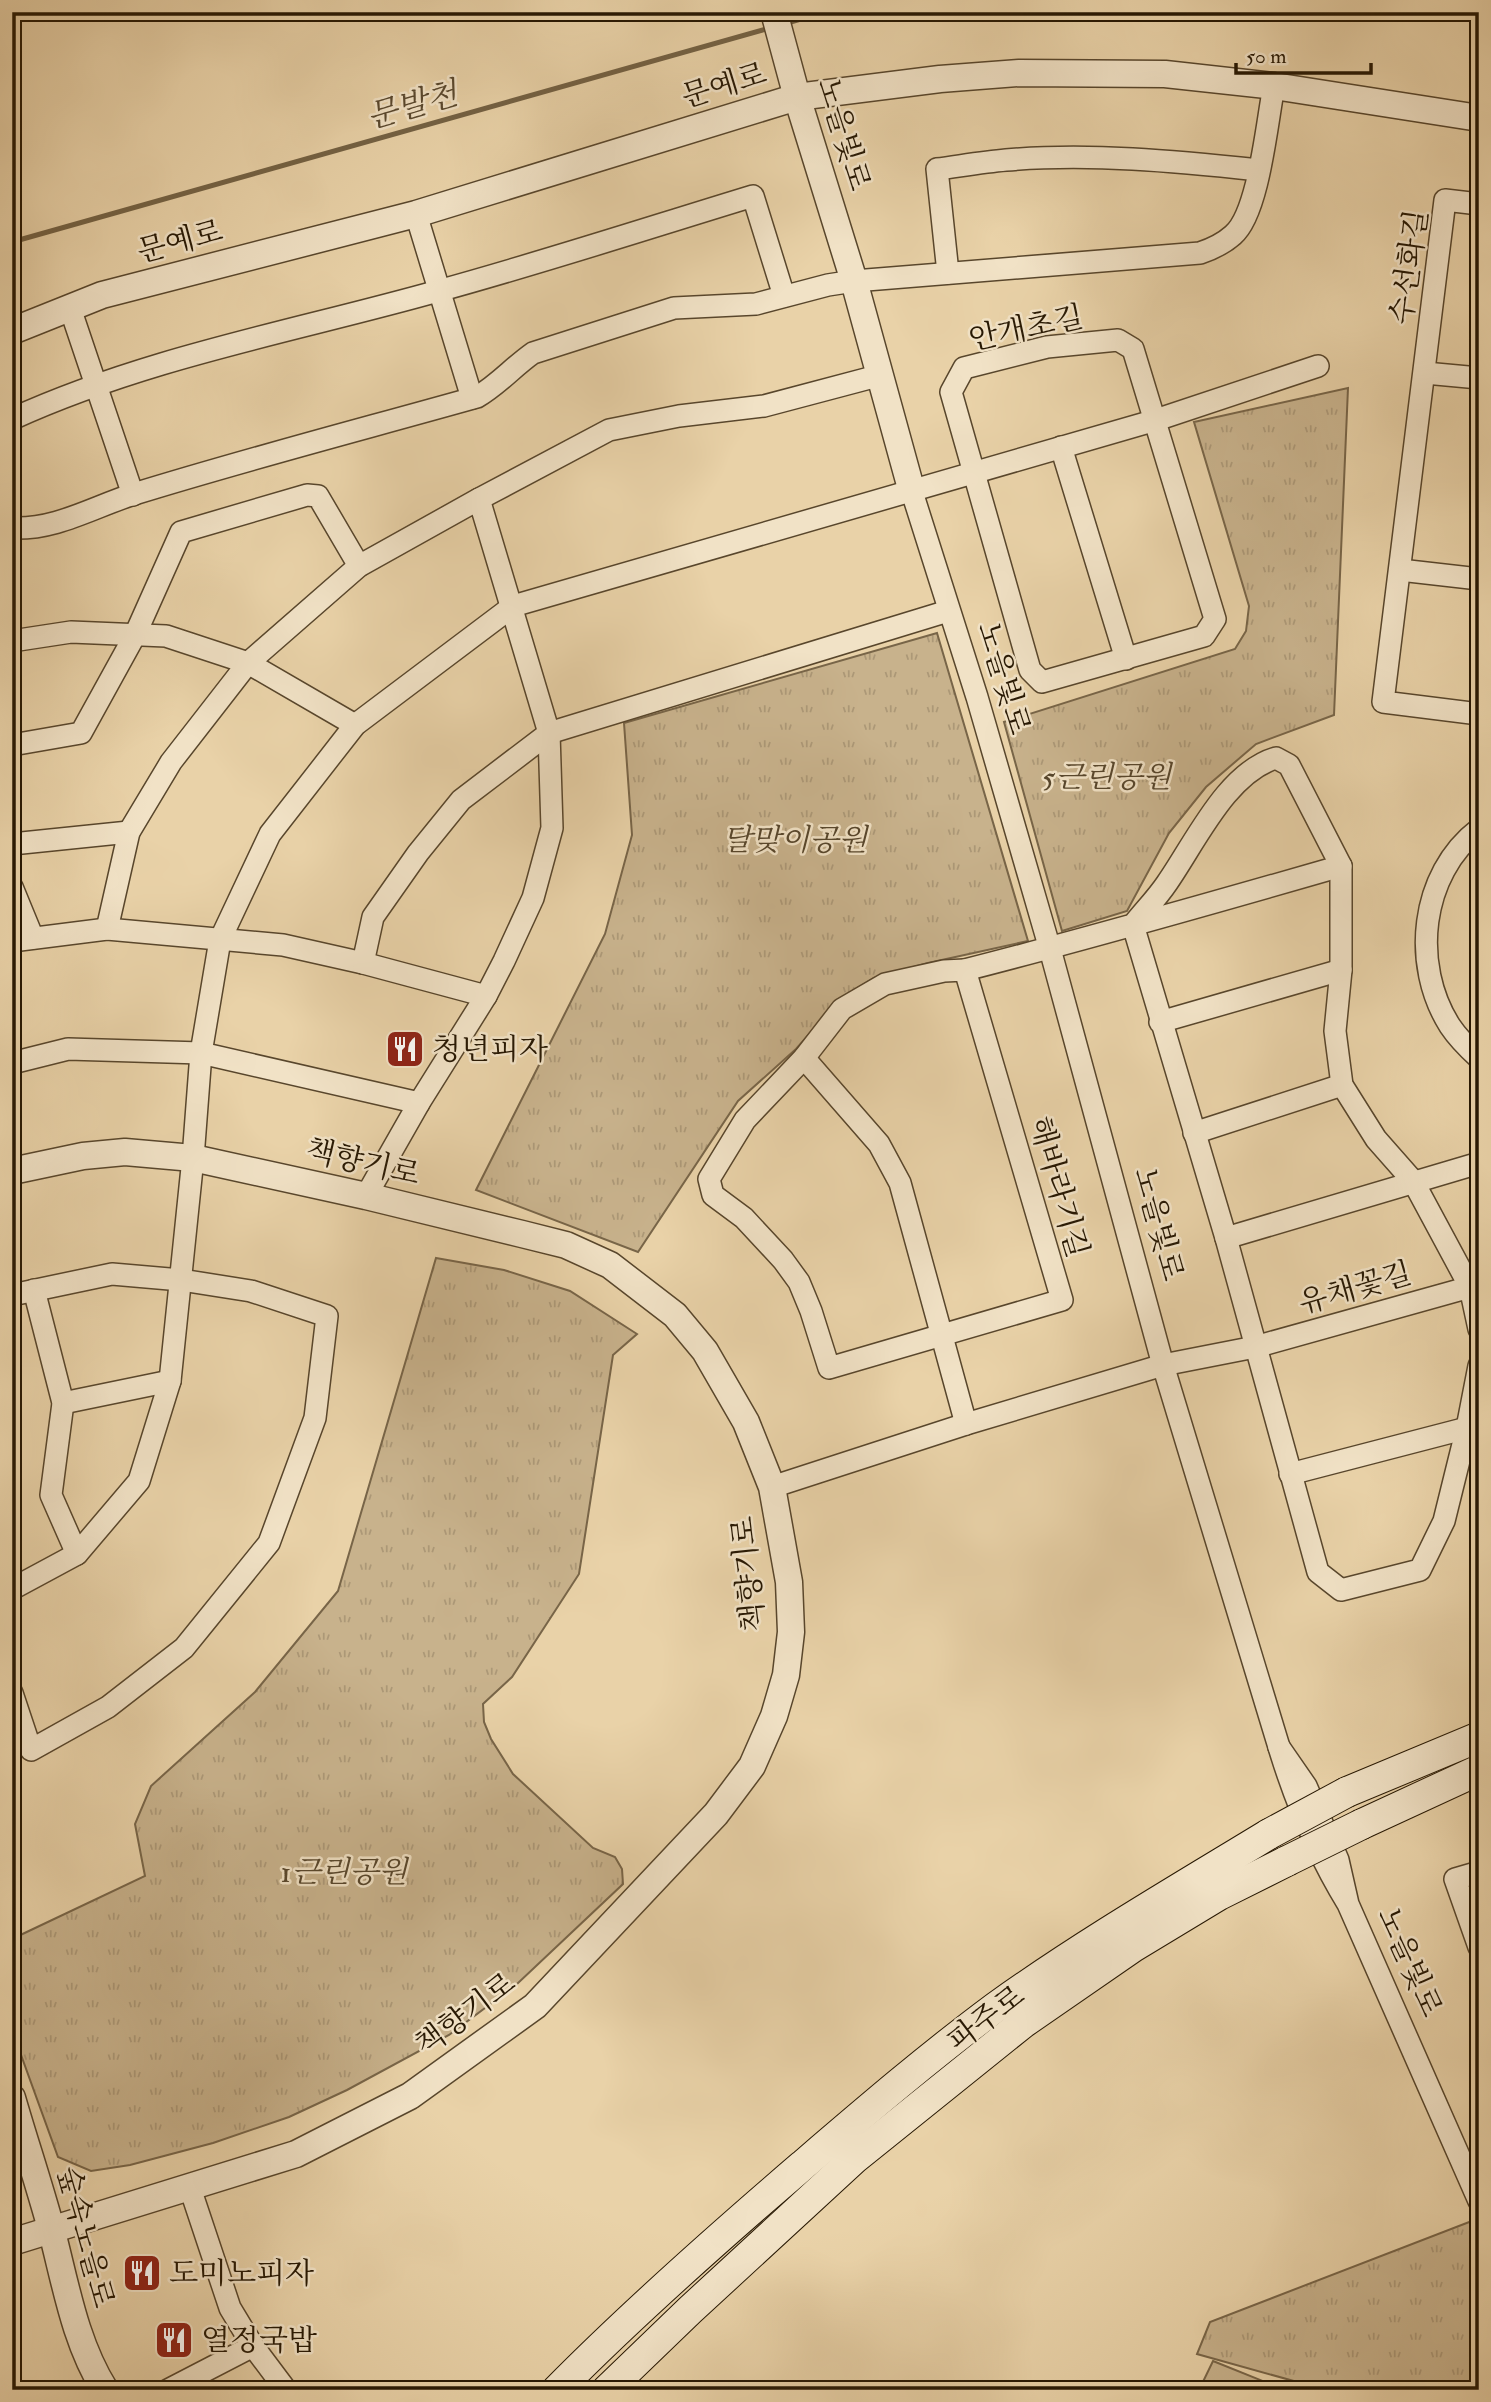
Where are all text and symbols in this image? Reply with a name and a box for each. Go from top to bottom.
scale bar [1236,32,1370,76]
text: 50 m [1246,43,1287,70]
street label: 문예로 [677,55,771,116]
water label: 문발천 [362,73,464,138]
street label: 노을빛로 [809,73,878,195]
street label: 수선화길 [1383,207,1436,327]
street label: 문예로 [133,212,227,271]
street label: 안개초길 [966,298,1087,359]
street label: 노을빛로 [969,617,1038,739]
park label: 5근린공원 [1043,759,1173,796]
park label: 달맞이공원 [723,822,869,859]
restaurant icon: 청년피자 [384,1028,426,1070]
place label: 청년피자 [432,1031,548,1068]
street label: 해바라기길 [1021,1112,1096,1262]
street label: 책향기로 [302,1131,424,1194]
street label: 노을빛로 [1126,1163,1191,1285]
street label: 유채꽃길 [1294,1255,1416,1322]
street label: 책향기로 [724,1514,773,1634]
park label: 1근린공원 [281,1854,409,1891]
street label: 노을빛로 [1369,1902,1450,2023]
street label: 책향기로 [408,1965,523,2064]
street label: 파주로 [940,1977,1032,2059]
street label: 숲속노을로 [49,2162,122,2312]
restaurant icon: 도미노피자 [121,2252,163,2294]
place label: 도미노피자 [169,2255,314,2292]
restaurant icon: 열정국밥 [153,2319,195,2361]
place label: 열정국밥 [201,2322,317,2359]

